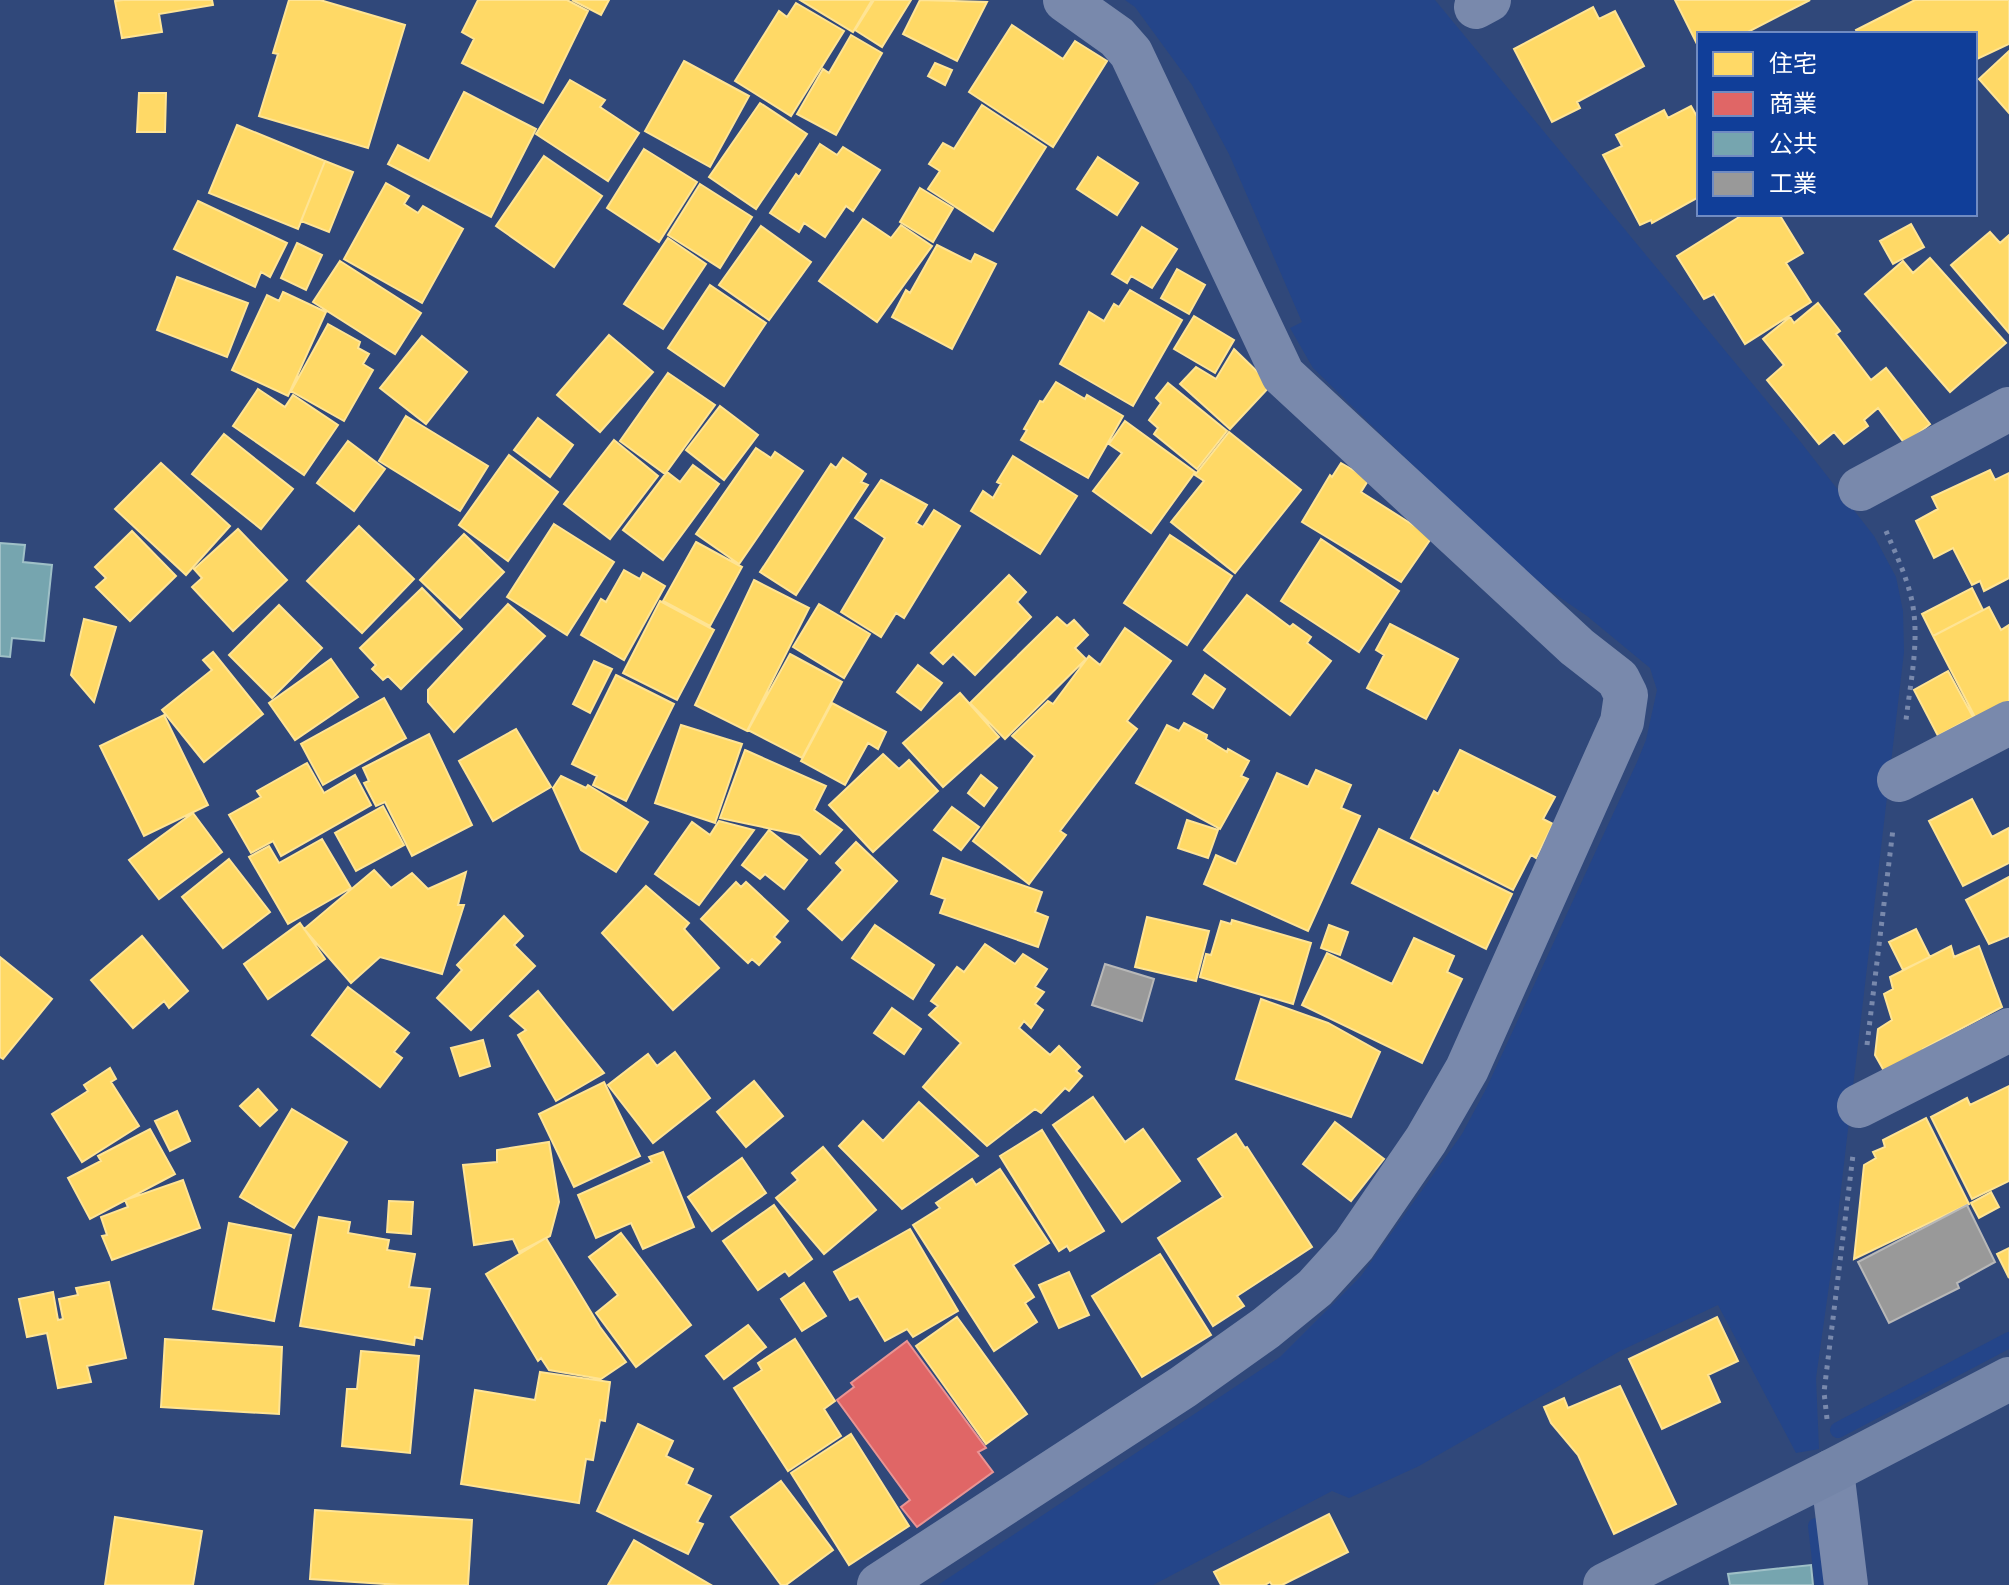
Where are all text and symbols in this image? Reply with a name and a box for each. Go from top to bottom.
legend [1697,32,1977,216]
text: 住宅 [1769,46,1817,79]
text: 商業 [1769,86,1817,119]
text: 公共 [1769,126,1817,159]
text: 工業 [1769,166,1817,199]

